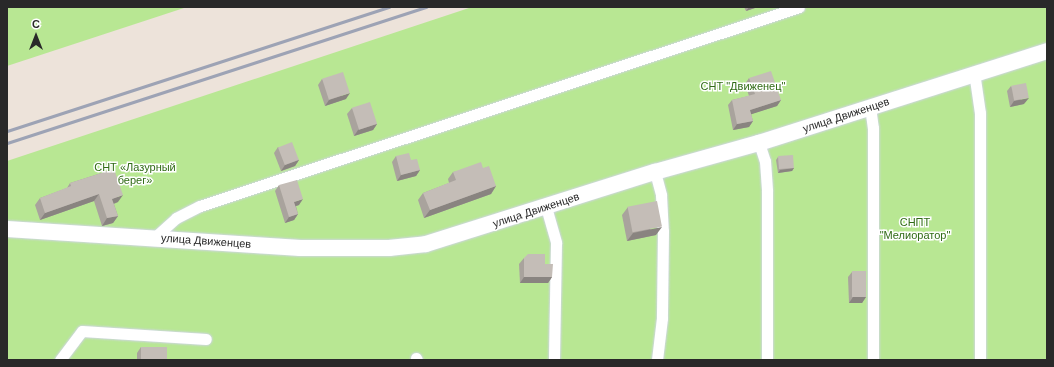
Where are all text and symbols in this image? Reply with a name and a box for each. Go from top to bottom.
north arrow [16,16,56,56]
text: С [32,18,40,30]
park label: СНТ "Движенец" [701,79,785,93]
street label: улица Движенцев [801,95,891,135]
park label: СНТ «Лазурный берег» [94,161,176,187]
street label: улица Движенцев [491,190,581,230]
park label: СНПТ "Мелиоратор" [880,216,950,242]
street label: улица Движенцев [160,231,252,251]

